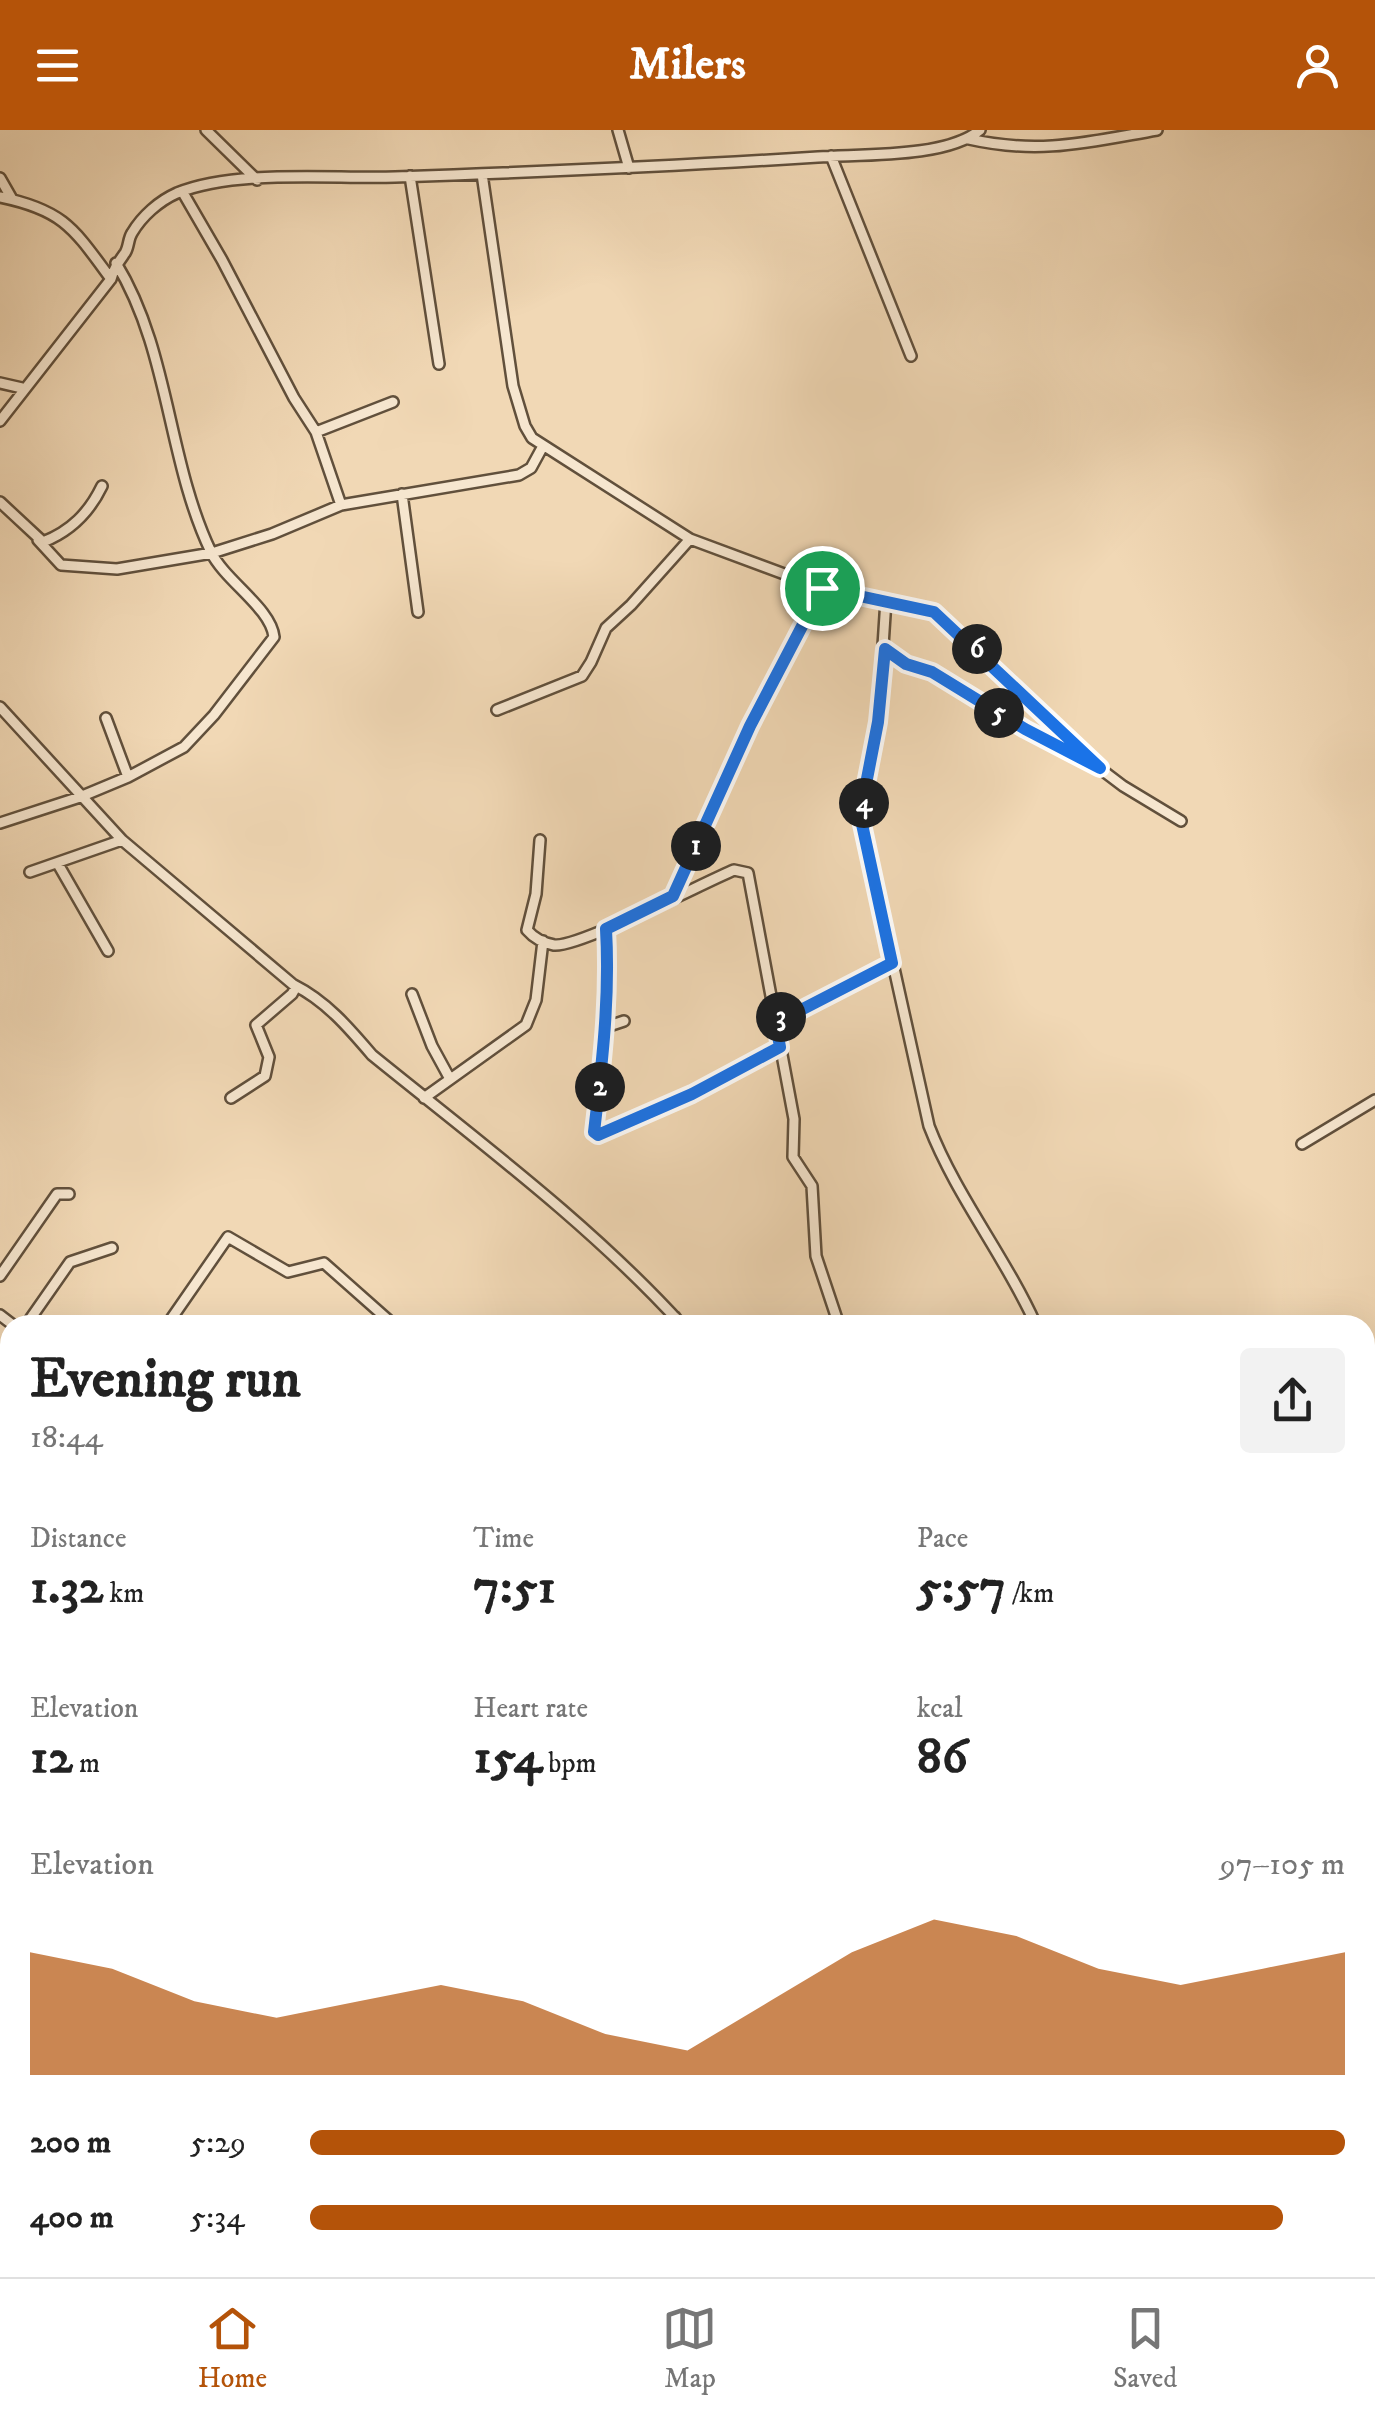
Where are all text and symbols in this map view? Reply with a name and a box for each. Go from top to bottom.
text: Milers [629,37,746,93]
icon: menu [30,38,85,93]
icon: person [1290,38,1345,93]
pin [780,546,865,631]
icon: arrive [795,561,850,616]
pin: 6 [952,624,1002,674]
text: 6 [970,631,984,666]
pin: 5 [974,688,1024,738]
text: 5 [992,695,1006,730]
pin: 4 [839,778,889,828]
text: 4 [856,785,872,820]
pin: 1 [671,821,721,871]
text: 1 [691,828,701,863]
pin: 3 [756,992,806,1042]
text: 3 [776,999,786,1034]
pin: 2 [575,1062,625,1112]
text: 2 [593,1069,607,1104]
text: Evening run [30,1346,301,1415]
button: share [1240,1348,1345,1453]
text: 18:44 [30,1418,103,1458]
text: Distance [30,1521,126,1556]
text: Time [473,1521,534,1556]
text: Pace [917,1521,968,1556]
text: 1.32 [30,1556,103,1619]
text: 7:51 [473,1556,556,1619]
text: 5:57 [917,1556,1006,1619]
text: km [103,1576,144,1611]
text: /km [1006,1576,1054,1611]
text: Elevation [30,1691,138,1726]
text: Heart rate [473,1691,588,1726]
text: kcal [917,1691,963,1726]
text: 12 [30,1726,73,1789]
text: 154 [473,1726,542,1789]
text: 86 [917,1726,968,1789]
text: m [73,1746,100,1781]
text: bpm [542,1746,597,1781]
text: Elevation [30,1845,154,1885]
text: 97–105 m [1220,1845,1345,1885]
text: 200 m [30,2123,111,2163]
text: 5:29 [190,2123,246,2163]
text: 400 m [30,2198,114,2238]
text: 5:34 [190,2198,245,2238]
tab: Home [198,2301,267,2396]
tab: Map [662,2301,717,2396]
tab: Saved [1113,2301,1177,2396]

